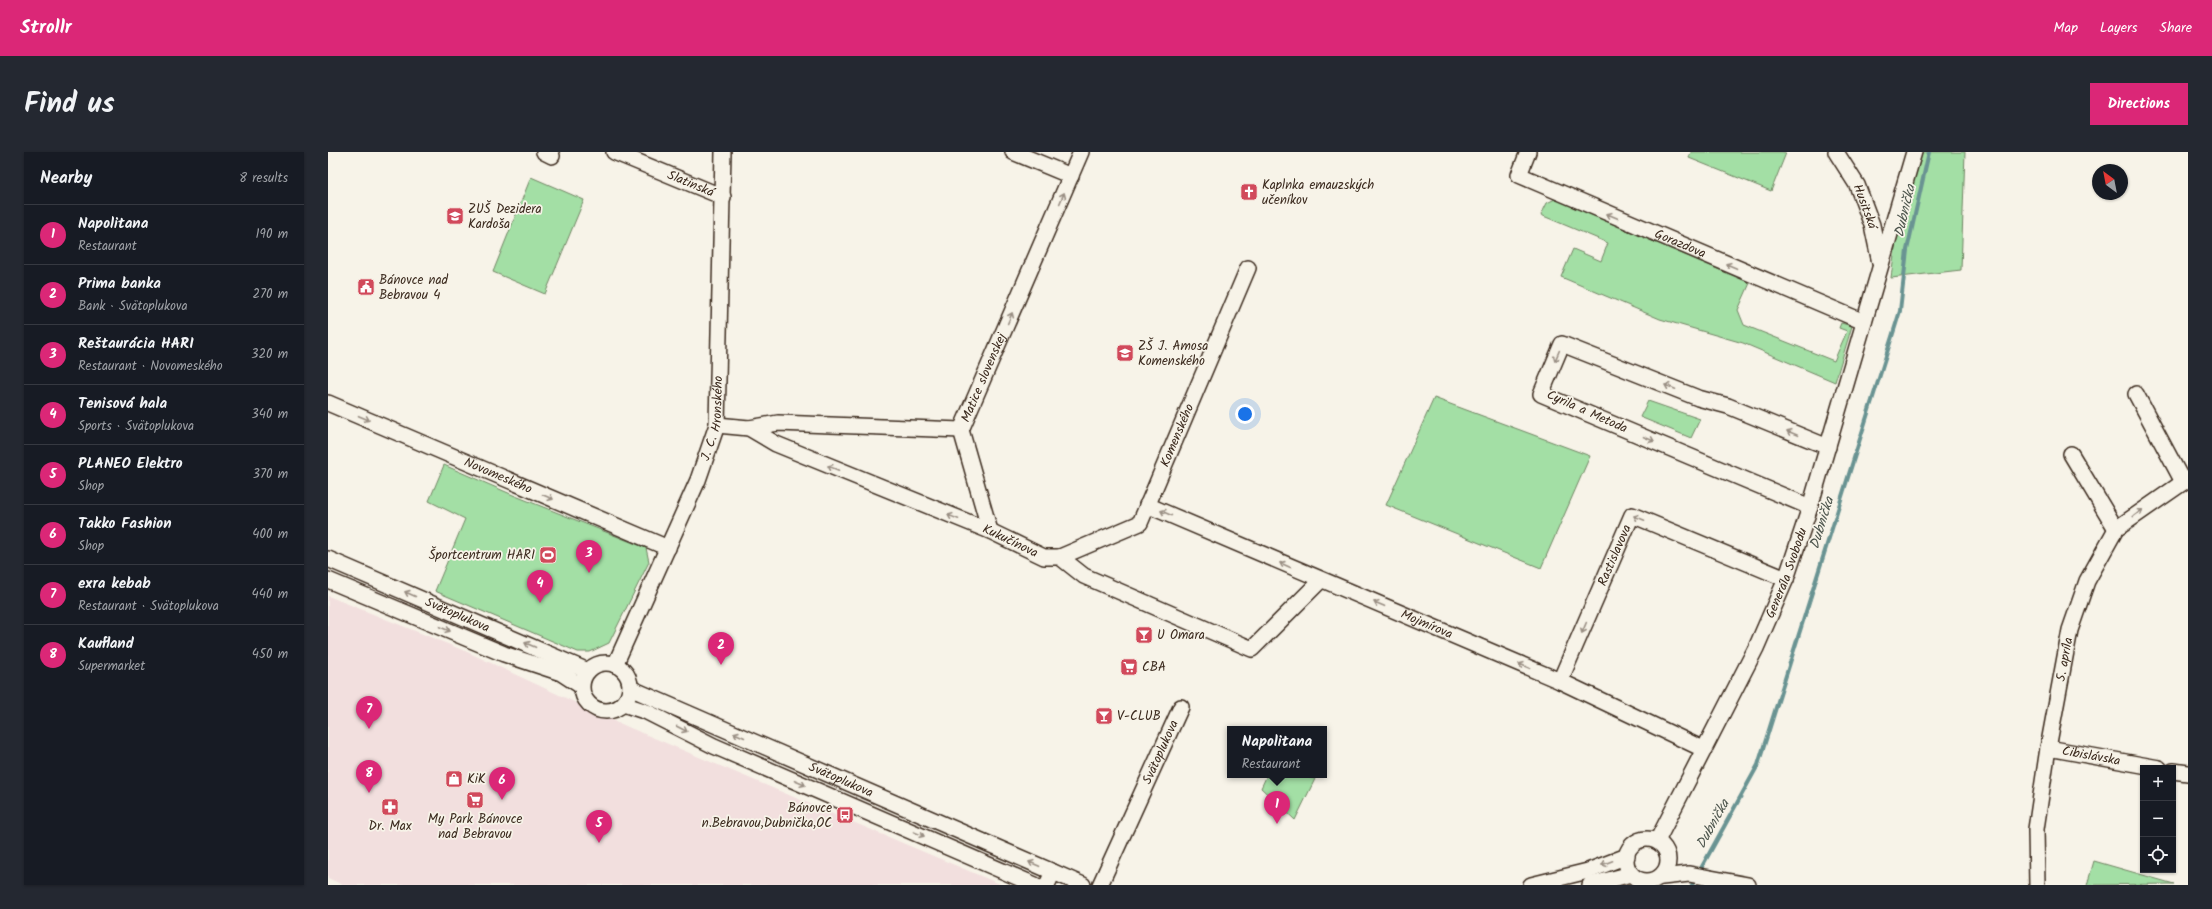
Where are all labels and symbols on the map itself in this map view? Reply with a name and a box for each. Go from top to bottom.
north arrow [2092,164,2128,200]
street label: Slatinská [664,165,719,203]
place label: Kaplnka emauzských učeníkov [1262,175,1374,211]
street label: Husitská [1847,181,1883,232]
water label: Dubnička [1888,181,1922,239]
church icon: Kaplnka emauzských učeníkov [1239,182,1259,202]
one-way arrow [1059,193,1066,205]
place label: ZUŠ Dezidera Kardoša [468,199,542,235]
school or university icon: ZUŠ Dezidera Kardoša [445,206,465,226]
one-way arrow [1606,212,1618,219]
street label: Gorazdova [1651,223,1709,264]
one-way arrow [1726,262,1738,270]
place label: Bánovce nad Bebravou 4 [379,270,449,306]
public building icon: Bánovce nad Bebravou 4 [356,277,376,297]
one-way arrow [1007,312,1015,324]
street label: Matice slovenskej [955,329,1012,426]
place label: ZŠ J. Amosa Komenského [1138,336,1208,372]
school or university icon: ZŠ J. Amosa Komenského [1115,343,1135,363]
one-way arrow [1553,350,1560,362]
street label: J. C. Hronského [695,375,729,464]
one-way arrow [1665,383,1677,391]
street label: Cyrila a Metoda [1543,385,1631,439]
street label: Komenského [1154,400,1200,470]
your location [1235,404,1255,424]
one-way arrow [357,415,369,422]
one-way arrow [1786,428,1798,436]
one-way arrow [1643,436,1655,444]
street label: Novomeského [461,452,536,500]
one-way arrow [828,463,840,471]
one-way arrow [541,493,553,501]
water label: Dubnička [1804,493,1841,552]
one-way arrow [1160,509,1172,516]
one-way arrow [2132,509,2143,517]
one-way arrow [948,512,960,520]
one-way arrow [1634,514,1646,521]
street label: Kukučínova [979,518,1042,563]
street label: Rastislavova [1592,521,1637,589]
street label: Generála Svobodu [1760,524,1813,622]
pin: 3 [576,540,602,573]
place label: Športcentrum HARI [429,545,535,566]
sports icon: Športcentrum HARI [538,545,558,565]
one-way arrow [1280,560,1292,568]
pin: 4 [527,570,553,603]
one-way arrow [404,590,416,597]
street label: Svätoplukova [422,592,493,638]
one-way arrow [1373,600,1385,608]
street label: Mojmírova [1397,604,1456,645]
one-way arrow [1579,621,1587,633]
bar icon: U Omara [1134,625,1154,645]
place label: U Omara [1157,625,1205,646]
one-way arrow [438,626,450,633]
pin: 2 [708,632,734,665]
street label: 5. apríla [2050,636,2079,683]
one-way arrow [524,641,536,648]
supermarket icon: CBA [1119,657,1139,677]
place label: CBA [1142,657,1166,678]
one-way arrow [1519,662,1531,669]
pin: 7 [356,696,382,729]
bar icon: V-CLUB [1094,706,1114,726]
place label: V-CLUB [1117,706,1161,727]
street label: Svätoplukova [1137,716,1184,788]
one-way arrow [675,726,687,734]
one-way arrow [733,731,745,738]
street label: Cibislávska [2060,740,2122,771]
street label: Svätoplukova [805,756,877,803]
pin: 8 [356,760,382,793]
pin: 6 [489,767,515,800]
shop icon: KiK [444,769,464,789]
place label: KiK [467,769,486,790]
one-way arrow [794,779,806,787]
supermarket icon: My Park Bánovce nad Bebravou [465,790,485,810]
pin: 1 [1264,791,1290,824]
water label: Dubnička [1690,794,1736,853]
pharmacy icon: Dr. Max [380,797,400,817]
place label: Bánovce n.Bebravou,Dubnička,OC [702,798,832,834]
bus stop icon: Bánovce n.Bebravou,Dubnička,OC [835,805,855,825]
place label: My Park Bánovce nad Bebravou [428,809,522,845]
pin: 5 [586,810,612,843]
place label: Dr. Max [369,816,412,837]
one-way arrow [913,831,925,838]
one-way arrow [1028,860,1040,867]
one-way arrow [1602,860,1614,868]

